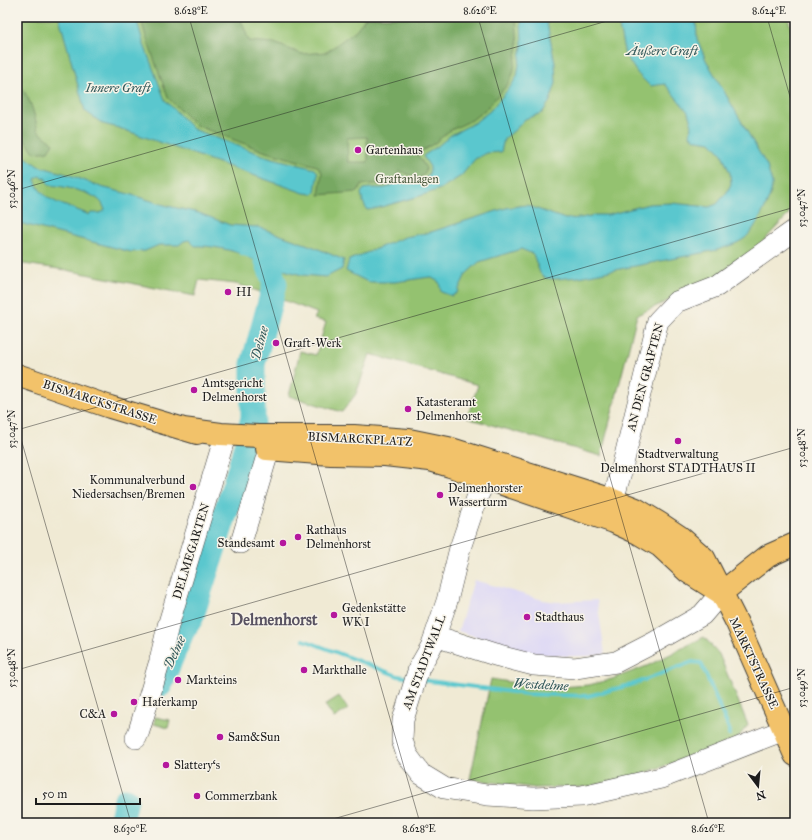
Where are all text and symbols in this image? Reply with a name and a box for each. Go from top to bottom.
text: 8.628°E [174,5,208,17]
text: 8.626°E [463,5,497,17]
text: 8.624°E [752,5,786,17]
water label: Äußere Graft [624,43,699,59]
water label: Innere Graft [85,80,151,96]
place label: Gartenhaus [366,143,423,157]
marker: Gartenhaus [353,145,363,155]
text: 53.046°N [6,169,18,209]
park label: Graftanlagen [375,172,439,187]
text: 53.047°N [796,188,808,228]
place label: HI [236,285,252,299]
marker: HI [223,287,233,297]
street label: AN DEN GRAFTEN [624,321,666,434]
water label: Delme [248,323,272,362]
place label: Graft-Werk [284,336,342,350]
marker: Graft-Werk [271,338,281,348]
place label: Amtsgericht Delmenhorst [201,376,268,404]
street label: BISMARCKSTRASSE [41,377,159,427]
marker: Amtsgericht Delmenhorst [189,385,199,395]
place label: Katasteramt Delmenhorst [416,395,482,423]
marker: Katasteramt Delmenhorst [403,404,413,414]
text: 53.047°N [6,409,18,449]
text: 53.048°N [796,428,808,468]
street label: BISMARCKPLATZ [307,429,413,449]
marker: Stadtverwaltung Delmenhorst STADTHAUS II [673,436,683,446]
place label: Stadtverwaltung Delmenhorst STADTHAUS II [600,447,756,475]
place label: Kommunalverbund Niedersachsen/Bremen [72,473,185,501]
place label: Delmenhorster Wasserturm [448,481,523,509]
marker: Kommunalverbund Niedersachsen/Bremen [188,482,198,492]
marker: Delmenhorster Wasserturm [435,490,445,500]
street label: DELMEGARTEN [170,501,212,601]
place label: Rathaus Delmenhorst [306,523,372,551]
marker: Rathaus Delmenhorst [293,532,303,542]
place label: Standesamt [218,536,276,550]
marker: Standesamt [278,538,288,548]
place label: Gedenkstätte WK I [342,601,406,629]
district label: Delmenhorst [231,610,318,629]
marker: Gedenkstätte WK I [329,610,339,620]
place label: Stadthaus [535,610,584,624]
street label: AM STADTWALL [399,612,449,712]
marker: Stadthaus [522,612,532,622]
street label: MARKTSTRASSE [727,615,782,711]
water label: Delme [160,632,190,672]
text: 53.048°N [6,648,18,688]
place label: Markthalle [312,663,367,677]
marker: Markthalle [299,665,309,675]
text: 53.049°N [796,668,808,708]
place label: Markteins [186,673,237,687]
marker: Markteins [173,675,183,685]
water label: Westdelme [513,676,570,694]
place label: Haferkamp [142,695,198,709]
marker: Haferkamp [129,697,139,707]
place label: C&A [80,707,106,721]
marker: C&A [109,709,119,719]
place label: Sam&Sun [228,730,281,744]
marker: Sam&Sun [215,732,225,742]
place label: Slattery‘s [174,758,220,772]
marker: Slattery‘s [161,760,171,770]
north arrow [738,766,778,806]
scale bar [36,780,140,806]
text: 50 m [42,787,67,801]
text: N [754,788,767,803]
place label: Commerzbank [205,789,278,803]
marker: Commerzbank [192,791,202,801]
text: 8.630°E [113,823,147,835]
text: 8.628°E [402,823,436,835]
text: 8.626°E [691,823,725,835]

